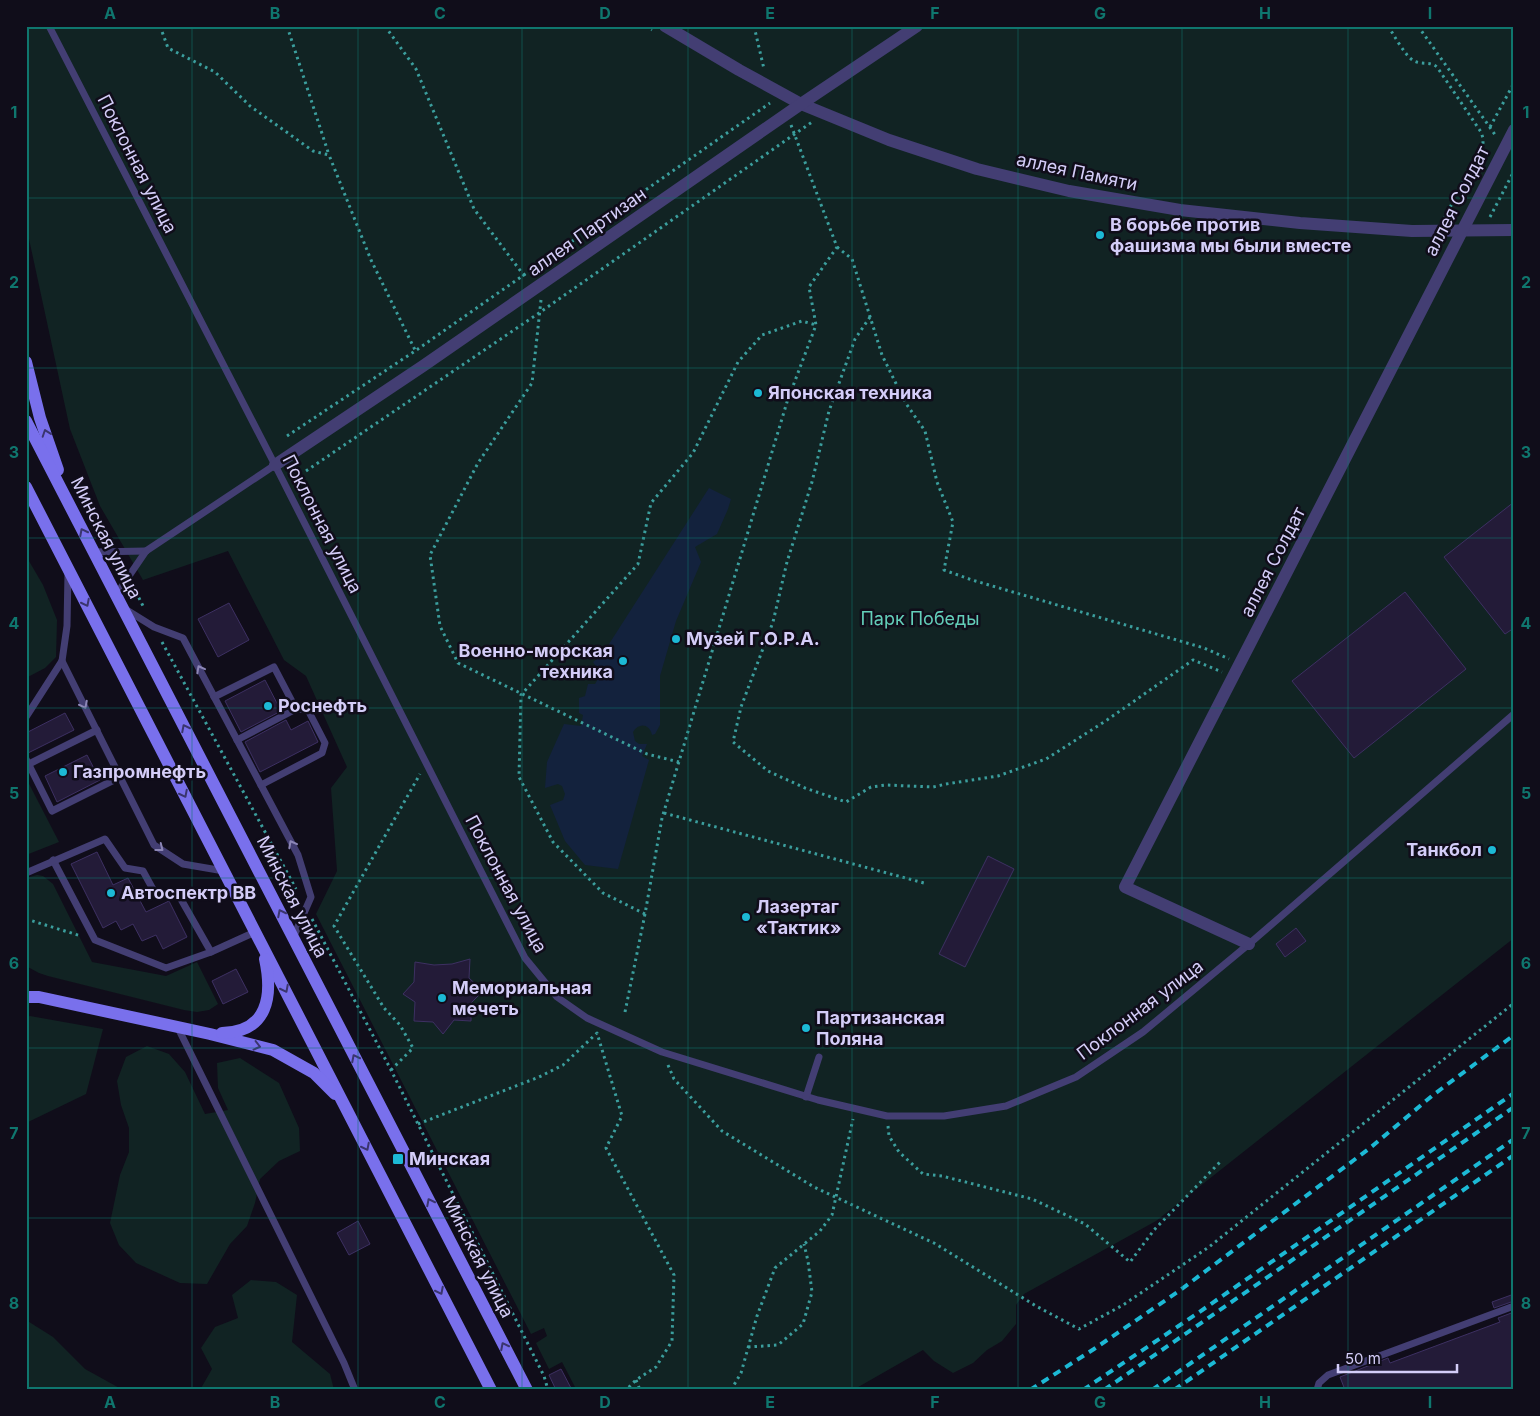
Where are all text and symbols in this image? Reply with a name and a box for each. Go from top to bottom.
text: A [104,3,116,23]
text: B [270,3,280,23]
text: C [434,3,446,23]
text: D [599,3,611,23]
text: E [765,3,775,23]
text: F [930,3,940,23]
text: G [1094,3,1106,23]
text: H [1259,3,1271,23]
text: I [1428,3,1432,23]
street label: Поклонная улица [93,91,181,237]
text: 1 [11,102,17,122]
text: 1 [1523,102,1529,122]
street label: аллея Солдат [1420,142,1494,259]
street label: аллея Памяти [1015,148,1139,195]
street label: аллея Партизан [523,183,650,280]
place label: В борьбе против фашизма мы были вместе [1110,214,1351,256]
marker: В борьбе против фашизма мы были вместе [1094,229,1106,241]
text: 2 [9,272,19,292]
text: 2 [1521,272,1531,292]
place label: Японская техника [768,382,932,403]
marker: Японская техника [752,387,764,399]
one-way arrow [41,429,51,438]
text: 3 [9,442,19,462]
text: 3 [1521,442,1531,462]
street label: Поклонная улица [278,451,366,597]
street label: Минская улица [67,473,146,602]
street label: аллея Солдат [1236,503,1310,620]
one-way arrow [79,528,89,537]
one-way arrow [80,598,90,607]
park label: Парк Победы [860,608,980,629]
text: 4 [9,613,20,633]
text: 4 [1521,613,1532,633]
place label: Музей Г.О.Р.А. [686,628,820,649]
marker: Музей Г.О.Р.А. [670,633,682,645]
place label: Военно-морская техника [459,640,613,682]
marker: Военно-морская техника [617,655,629,667]
one-way arrow [196,666,206,675]
place label: Роснефть [278,695,367,716]
one-way arrow [78,700,88,709]
marker: Роснефть [262,700,274,712]
one-way arrow [181,724,191,733]
place label: Газпромнефть [73,761,206,782]
marker: Газпромнефть [57,766,69,778]
text: 5 [9,783,19,803]
text: 5 [1521,783,1531,803]
one-way arrow [178,789,188,798]
street label: Поклонная улица [461,811,552,956]
street label: Минская улица [253,832,332,961]
place label: Танкбол [1406,839,1482,860]
one-way arrow [288,840,298,849]
one-way arrow [154,842,163,850]
marker: Танкбол [1486,844,1498,856]
place label: Автоспектр ВВ [121,882,256,903]
marker: Автоспектр ВВ [105,887,117,899]
place label: Лазертаг «Тактик» [756,896,842,938]
one-way arrow [277,910,287,919]
marker: Лазертаг «Тактик» [740,911,752,923]
text: 6 [9,953,19,973]
text: 6 [1521,953,1531,973]
street label: Поклонная улица [1072,955,1207,1064]
place label: Мемориальная мечеть [452,977,592,1019]
one-way arrow [279,984,289,993]
marker: Мемориальная мечеть [436,992,448,1004]
place label: Партизанская Поляна [816,1007,945,1049]
marker: Партизанская Поляна [800,1022,812,1034]
one-way arrow [253,1040,261,1050]
one-way arrow [351,1054,361,1063]
text: 7 [9,1123,19,1143]
text: 7 [1521,1123,1531,1143]
one-way arrow [360,1141,370,1150]
place label: Минская [409,1148,490,1169]
marker: Минская [391,1152,405,1166]
street label: Минская улица [439,1192,518,1321]
one-way arrow [426,1198,436,1207]
one-way arrow [434,1286,444,1295]
text: 8 [9,1293,19,1313]
text: 8 [1521,1293,1531,1313]
scale bar [1338,1341,1456,1373]
one-way arrow [501,1343,511,1352]
text: 50 m [1345,1349,1381,1368]
text: A [104,1392,116,1412]
text: B [270,1392,280,1412]
text: C [434,1392,446,1412]
text: D [599,1392,611,1412]
text: E [765,1392,775,1412]
text: F [930,1392,940,1412]
text: G [1094,1392,1106,1412]
text: H [1259,1392,1271,1412]
text: I [1428,1392,1432,1412]

